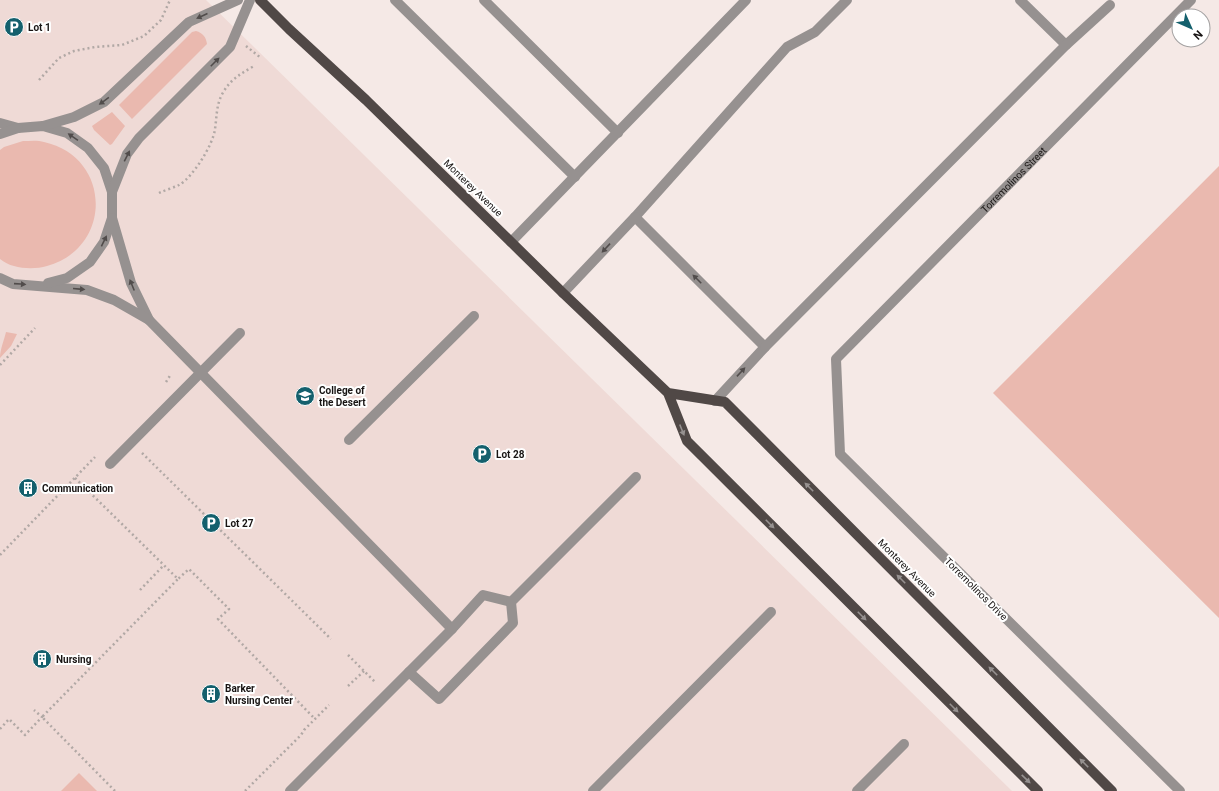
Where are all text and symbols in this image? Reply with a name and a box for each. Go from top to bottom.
north arrow [1171,8,1211,48]
one-way arrow [197,13,208,19]
parking icon: Lot 1 [3,16,25,38]
place label: Lot 1 [28,22,51,33]
text: N [1190,27,1205,42]
one-way arrow [210,57,220,67]
one-way arrow [99,96,110,105]
one-way arrow [68,133,78,141]
street label: Torremolinos Street [979,145,1048,215]
one-way arrow [124,150,130,162]
street label: Monterey Avenue [441,157,505,219]
one-way arrow [101,235,107,246]
one-way arrow [601,243,611,253]
one-way arrow [692,274,702,284]
one-way arrow [129,279,135,290]
one-way arrow [14,281,26,288]
one-way arrow [73,286,86,292]
one-way arrow [736,367,746,377]
school or university icon: College of the Desert [294,385,316,407]
place label: College of the Desert [319,385,366,408]
one-way arrow [680,424,686,436]
parking icon: Lot 28 [471,443,493,465]
place label: Lot 28 [496,449,525,460]
building icon: Communication [17,477,39,499]
one-way arrow [804,482,814,492]
place label: Communication [42,483,114,494]
parking icon: Lot 27 [200,512,222,534]
place label: Lot 27 [225,518,254,529]
one-way arrow [765,519,775,529]
street label: Monterey Avenue [876,537,938,599]
street label: Torremolinos Drive [942,555,1010,623]
one-way arrow [896,574,906,584]
one-way arrow [857,611,867,621]
building icon: Nursing [31,648,53,670]
place label: Nursing [56,654,92,665]
one-way arrow [988,666,998,676]
building icon: Barker Nursing Center [200,683,222,705]
place label: Barker Nursing Center [225,683,293,706]
one-way arrow [949,703,959,713]
one-way arrow [1079,758,1089,768]
one-way arrow [1021,774,1031,784]

